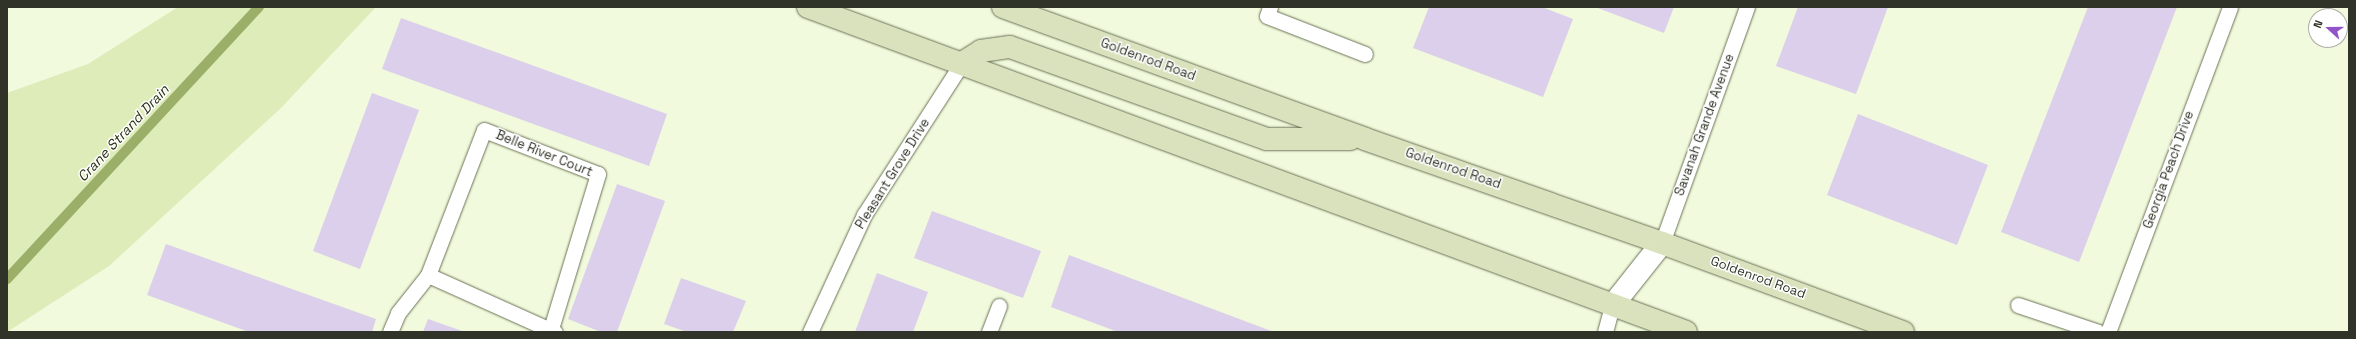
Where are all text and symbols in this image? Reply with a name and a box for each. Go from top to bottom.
north arrow [2308,8,2348,48]
text: N [2310,18,2326,30]
street label: Goldenrod Road [1098,36,1198,84]
street label: Savanah Grande Avenue [1672,52,1738,198]
water label: Crane Strand Drain [74,81,172,185]
street label: Georgia Peach Drive [2140,109,2198,231]
street label: Pleasant Grove Drive [853,116,933,232]
street label: Belle River Court [493,127,595,181]
street label: Goldenrod Road [1403,145,1503,193]
street label: Goldenrod Road [1708,254,1808,302]

